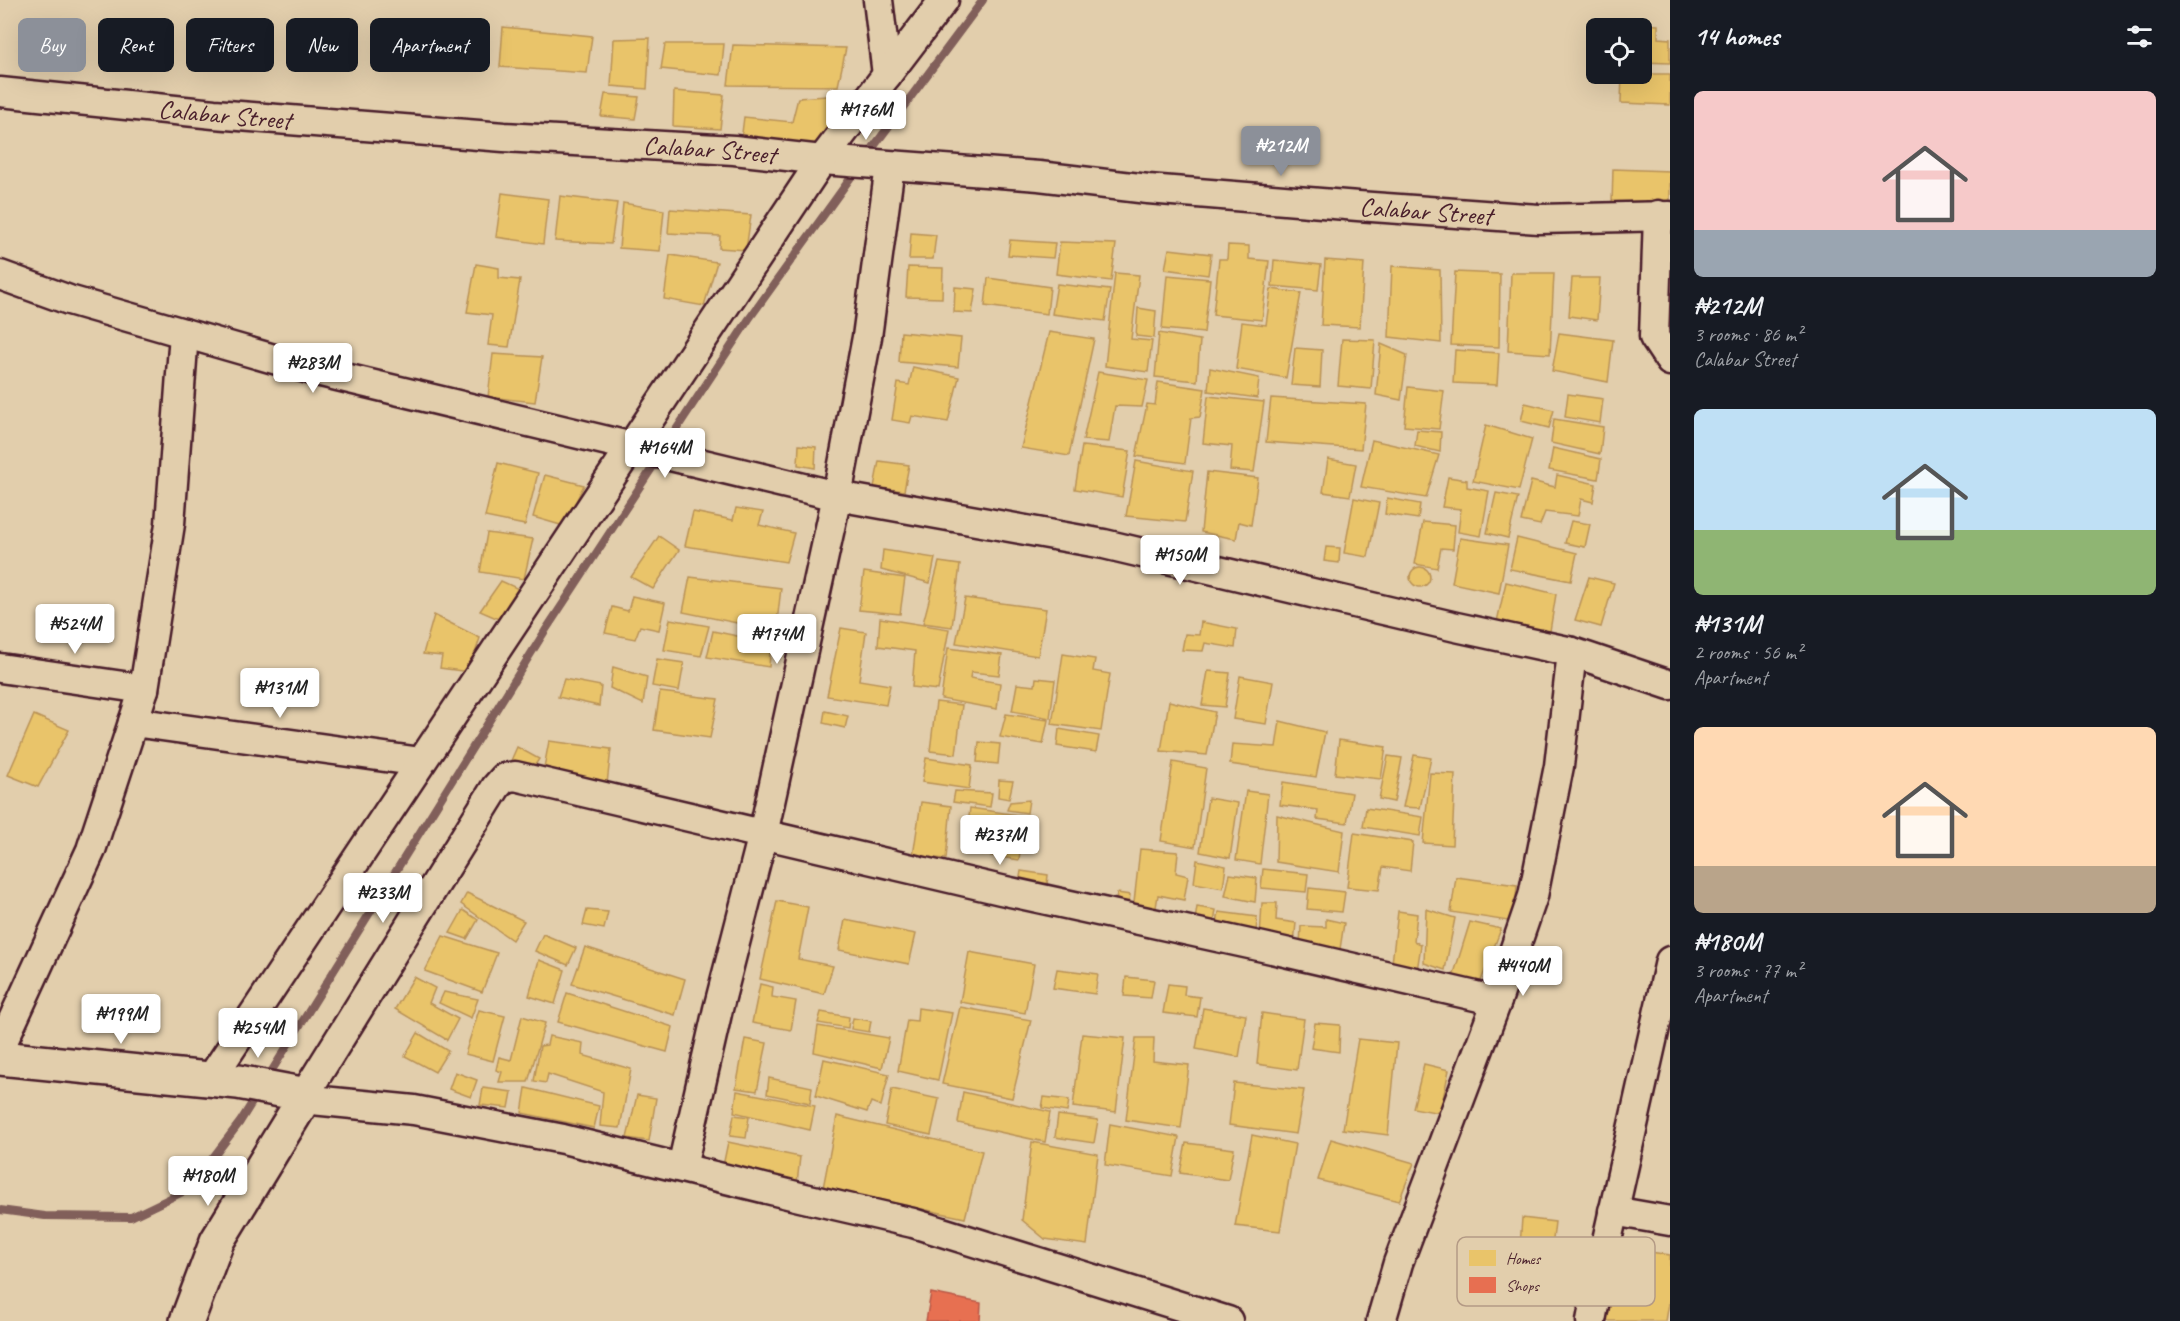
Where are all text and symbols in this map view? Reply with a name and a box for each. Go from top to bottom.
chip: Buy [18,18,86,72]
chip: Rent [98,18,174,72]
chip: Filters [186,18,274,72]
chip: New [286,18,358,72]
chip: Apartment [370,18,490,72]
map controls [1586,18,1652,84]
button: locate [1586,18,1652,84]
text: 14 homes [1694,20,1779,53]
icon: filters [2123,20,2156,53]
pin: ₦176M [824,90,908,141]
street label: Calabar Street [157,92,296,137]
text: ₦176M [840,97,892,122]
pin: ₦212M [1239,126,1323,177]
street label: Calabar Street [642,128,781,172]
icon: home [1871,130,1979,238]
text: ₦212M [1255,133,1307,158]
street label: Calabar Street [1358,190,1497,232]
text: ₦212M [1694,289,1761,322]
text: 3 rooms · 86 m² [1694,322,1802,347]
pin: ₦283M [271,343,355,394]
text: Calabar Street [1694,347,1796,372]
text: ₦283M [287,350,339,375]
pin: ₦164M [623,428,707,479]
text: ₦164M [639,435,691,460]
icon: home [1871,448,1979,556]
pin: ₦150M [1138,535,1222,586]
text: ₦150M [1154,542,1206,567]
pin: ₦524M [33,604,117,655]
text: ₦131M [1694,607,1761,640]
text: ₦524M [49,611,101,636]
pin: ₦174M [735,614,819,665]
text: ₦174M [751,621,803,646]
text: 2 rooms · 56 m² [1694,640,1802,665]
text: Apartment [1694,665,1767,690]
pin: ₦131M [238,668,322,719]
text: ₦131M [254,675,306,700]
icon: home [1871,766,1979,874]
pin: ₦237M [958,815,1042,866]
text: ₦237M [974,822,1026,847]
pin: ₦233M [341,873,425,924]
text: ₦233M [357,880,409,905]
text: ₦180M [1694,925,1761,958]
pin: ₦440M [1481,946,1565,997]
text: ₦440M [1497,953,1549,978]
text: 3 rooms · 77 m² [1694,958,1802,983]
text: Apartment [1694,983,1767,1008]
pin: ₦199M [79,994,163,1045]
text: ₦199M [96,1001,146,1026]
pin: ₦254M [216,1008,300,1059]
text: ₦254M [232,1015,284,1040]
pin: ₦180M [166,1156,250,1207]
text: ₦180M [182,1163,234,1188]
legend [1457,1237,1655,1306]
text: Homes [1506,1249,1542,1269]
text: Shops [1506,1276,1540,1296]

